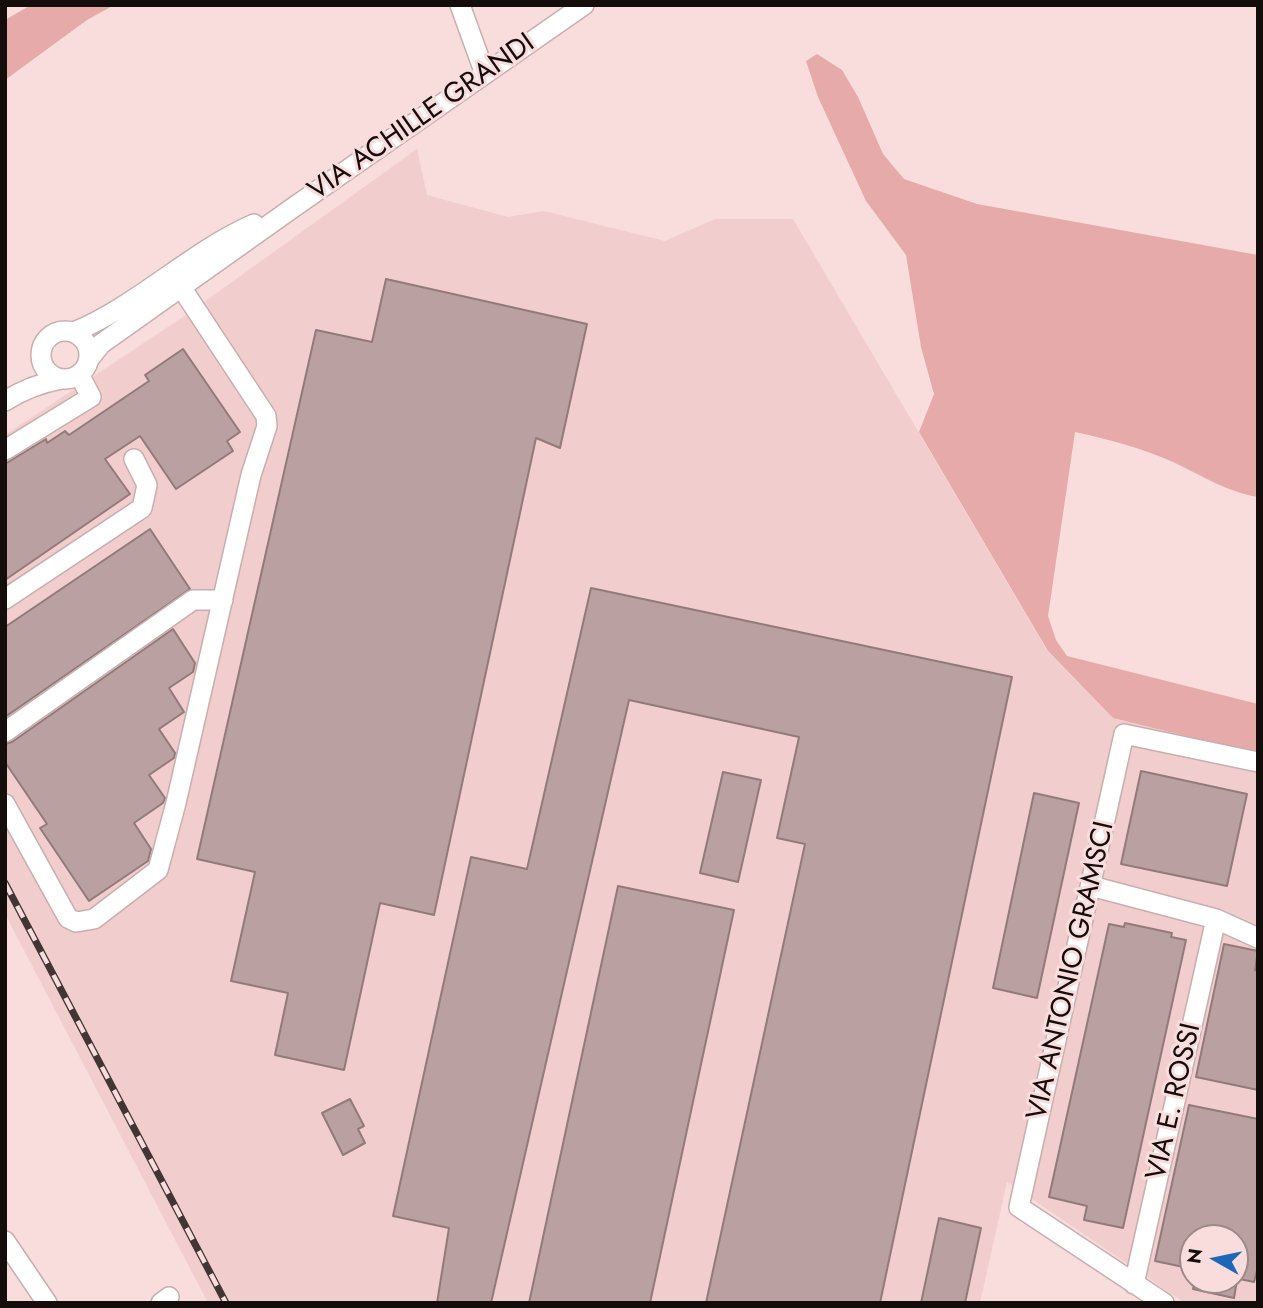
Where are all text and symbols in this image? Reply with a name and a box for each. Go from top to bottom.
street label: VIA ACHILLE GRANDI [302,27,542,209]
street label: VIA ANTONIO GRAMSCI [1021,819,1123,1123]
street label: VIA E. ROSSI [1141,1020,1209,1184]
north arrow [1179,1224,1249,1294]
text: N [1180,1246,1209,1266]

